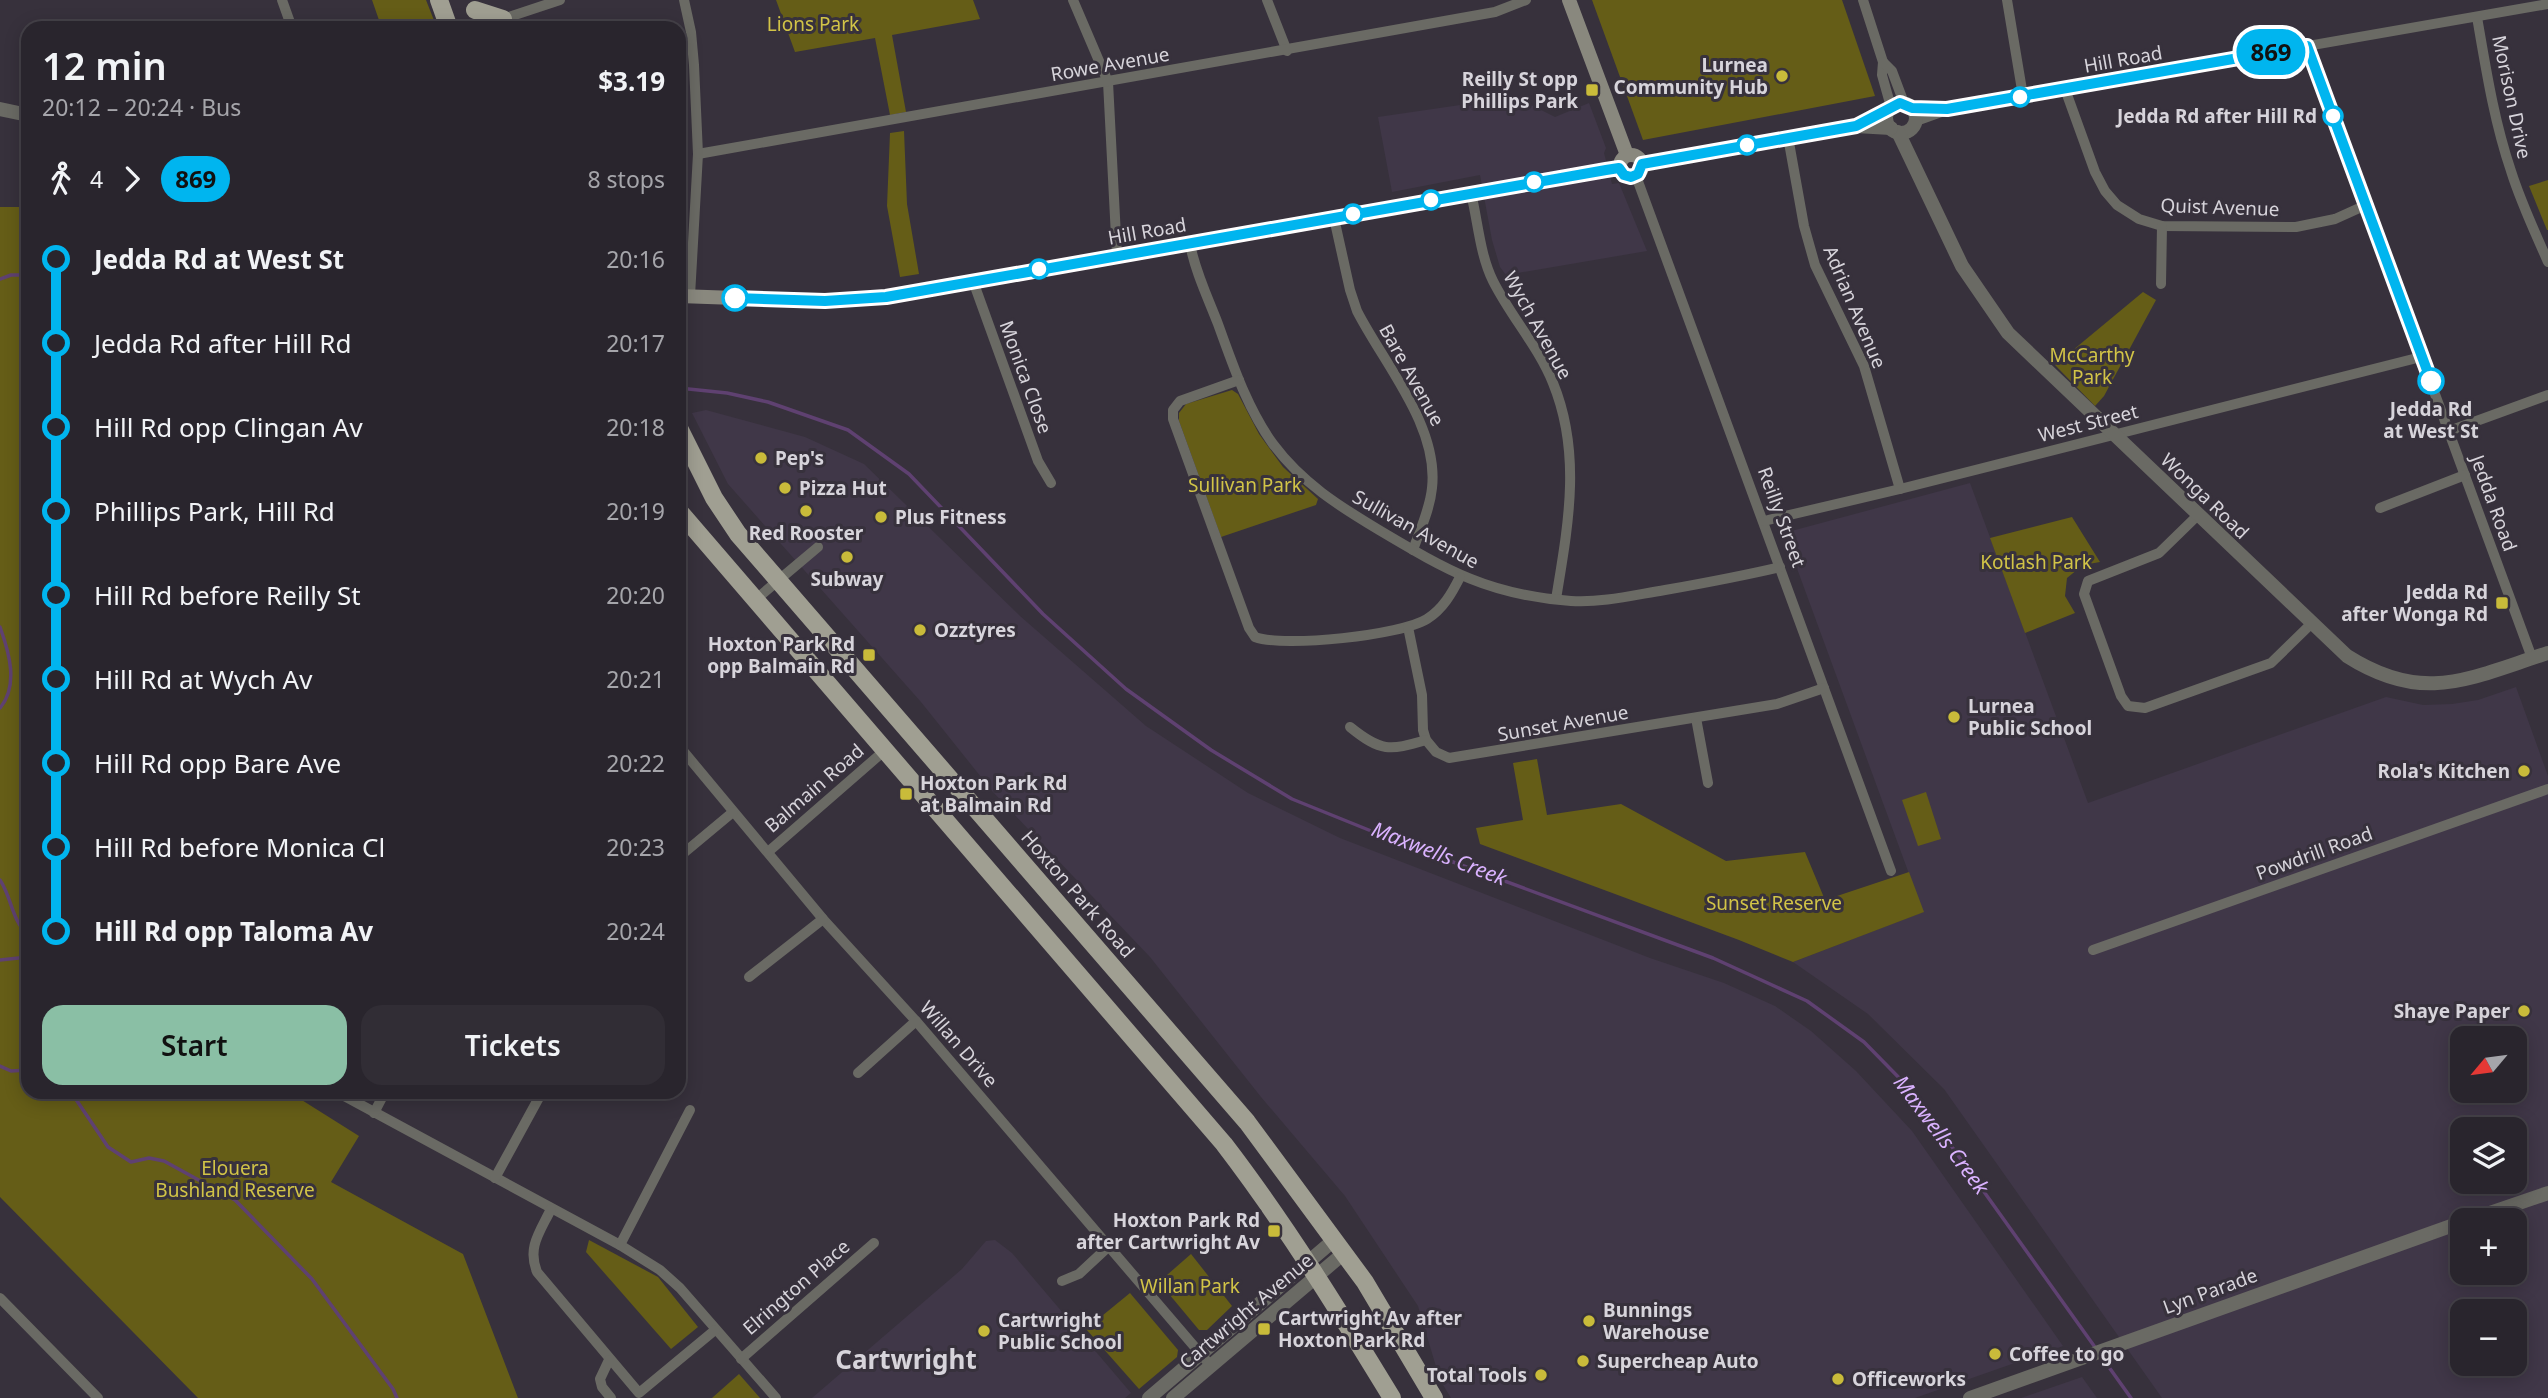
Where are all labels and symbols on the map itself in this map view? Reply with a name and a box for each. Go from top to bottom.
park label: Lions Park [767,11,859,37]
line badge: 869 [2231,29,2311,75]
street label: Morison Drive [2486,33,2538,161]
street label: Hill Road [2082,39,2164,79]
street label: Rowe Avenue [1049,41,1171,87]
place label: Lurnea Community Hub [1614,52,1768,100]
place label: Reilly St opp Phillips Park [1461,66,1578,114]
marker: Lurnea Community Hub [1774,68,1790,84]
marker: Reilly St opp Phillips Park [1584,82,1600,98]
unlabelled marker [2010,87,2030,107]
place label: Jedda Rd after Hill Rd [2115,103,2317,129]
marker: Jedda Rd after Hill Rd [2323,106,2343,126]
unlabelled marker [1737,135,1757,155]
unlabelled marker [1524,172,1544,192]
unlabelled marker [1421,190,1441,210]
street label: Quist Avenue [2160,192,2280,222]
unlabelled marker [1343,204,1363,224]
street label: Hill Road [1106,211,1188,251]
street label: Adrian Avenue [1818,242,1892,372]
unlabelled marker [1029,259,1049,279]
street label: Wych Avenue [1498,266,1578,384]
unlabelled marker [722,285,748,311]
street label: Monica Close [994,317,1058,437]
street label: Bare Avenue [1373,319,1451,431]
park label: McCarthy Park [2049,342,2135,390]
marker: Jedda Rd at West St [2418,368,2444,394]
place label: Jedda Rd at West St [2383,396,2479,444]
street label: West Street [2035,398,2141,448]
place label: Pep's [775,445,824,471]
street label: Wonga Road [2155,447,2255,545]
street label: Jedda Road [2464,449,2523,555]
marker: Pep's [753,450,769,466]
street label: Reilly Street [1752,463,1812,571]
park label: Sullivan Park [1188,472,1302,498]
place label: Pizza Hut [799,475,887,501]
marker: Pizza Hut [777,480,793,496]
street label: Sullivan Avenue [1348,484,1484,574]
marker: Red Rooster [798,503,814,519]
place label: Plus Fitness [895,504,1006,530]
marker: Plus Fitness [873,509,889,525]
place label: Red Rooster [749,520,864,546]
marker: Subway [839,549,855,565]
park label: Kotlash Park [1980,549,2092,575]
place label: Subway [811,566,884,592]
place label: Jedda Rd after Wonga Rd [2341,579,2488,627]
marker: Jedda Rd after Wonga Rd [2494,595,2510,611]
place label: Ozztyres [934,617,1016,643]
marker: Ozztyres [912,622,928,638]
place label: Hoxton Park Rd opp Balmain Rd [707,631,855,679]
marker: Hoxton Park Rd opp Balmain Rd [861,647,877,663]
place label: Lurnea Public School [1968,693,2092,741]
street label: Sunset Avenue [1496,699,1630,747]
marker: Lurnea Public School [1946,709,1962,725]
street label: Balmain Road [759,738,869,838]
place label: Rola's Kitchen [2377,758,2510,784]
marker: Rola's Kitchen [2516,763,2532,779]
place label: Hoxton Park Rd at Balmain Rd [920,770,1067,818]
marker: Hoxton Park Rd at Balmain Rd [898,786,914,802]
water label: Maxwells Creek [1368,814,1512,892]
street label: Powdrill Road [2252,820,2376,886]
street label: Hoxton Park Road [1015,825,1141,963]
park label: Sunset Reserve [1706,890,1842,916]
street label: Willan Drive [914,995,1004,1093]
place label: Shaye Paper [2394,998,2511,1024]
marker: Shaye Paper [2516,1003,2532,1019]
north arrow [2450,1026,2527,1102]
water label: Maxwells Creek [1888,1069,1997,1201]
park label: Elouera Bushland Reserve [155,1155,315,1203]
place label: Hoxton Park Rd after Cartwright Av [1076,1207,1260,1255]
marker: Hoxton Park Rd after Cartwright Av [1266,1223,1282,1239]
street label: Elrington Place [737,1233,855,1341]
street label: Cartwright Avenue [1174,1247,1318,1375]
street label: Lyn Parade [2159,1262,2261,1320]
park label: Willan Park [1140,1273,1240,1299]
place label: Bunnings Warehouse [1603,1297,1709,1345]
place label: Cartwright Av after Hoxton Park Rd [1278,1305,1463,1353]
place label: Cartwright Public School [998,1307,1122,1355]
marker: Bunnings Warehouse [1581,1313,1597,1329]
marker: Cartwright Av after Hoxton Park Rd [1256,1321,1272,1337]
marker: Cartwright Public School [976,1323,992,1339]
district label: Cartwright [835,1341,977,1377]
place label: Coffee to go [2009,1341,2124,1367]
marker: Coffee to go [1987,1346,2003,1362]
place label: Supercheap Auto [1597,1348,1759,1374]
marker: Supercheap Auto [1575,1353,1591,1369]
place label: Total Tools [1427,1362,1527,1388]
place label: Officeworks [1852,1366,1966,1392]
marker: Total Tools [1533,1367,1549,1383]
marker: Officeworks [1830,1371,1846,1387]

